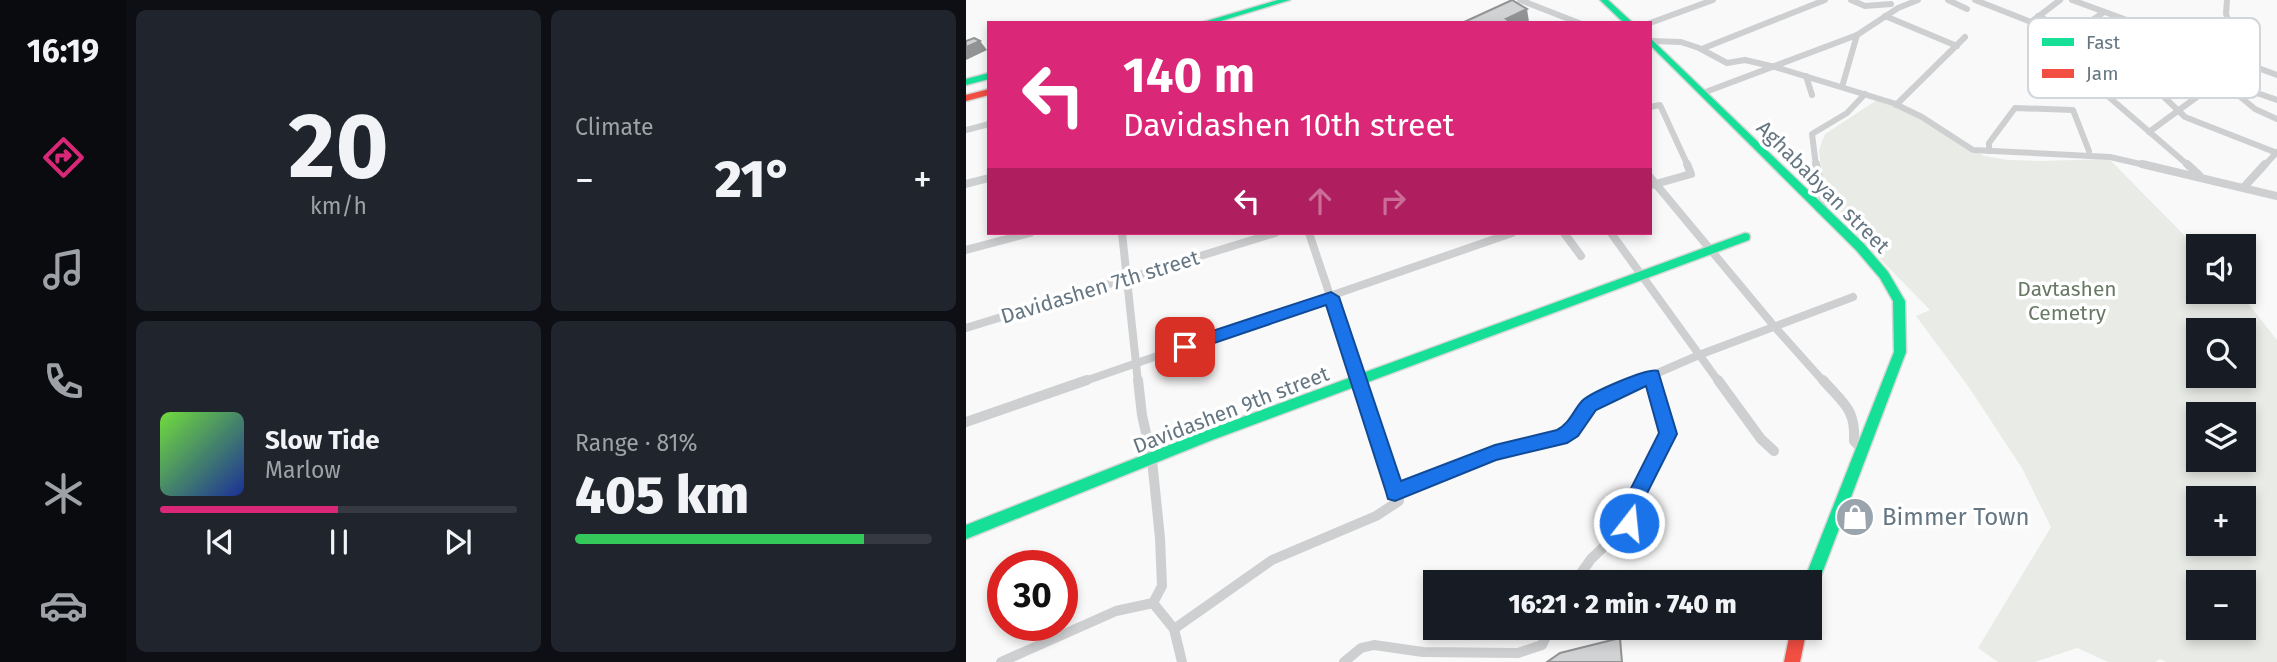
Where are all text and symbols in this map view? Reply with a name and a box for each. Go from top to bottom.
legend [2028,18,2260,98]
text: Fast [2086,31,2120,54]
text: 16:19 [27,32,99,70]
text: 140 m [1123,46,1255,105]
icon: left [1008,49,1099,140]
text: Jam [2086,62,2118,85]
text: 20 [288,92,389,201]
text: Davidashen 10th street [1123,106,1454,144]
text: Climate [575,113,654,141]
street label: Aghababyan street [1751,115,1895,259]
icon: directions [39,133,88,182]
text: 21° [715,148,792,211]
text: − [575,157,594,203]
text: + [913,157,932,203]
icon: left [1228,182,1266,220]
icon: ahead [1301,182,1339,220]
icon: right [1374,182,1412,220]
text: km/h [310,192,367,220]
map controls [2186,234,2256,640]
button: sound [2186,234,2256,304]
street label: Davidashen 7th street [998,244,1203,330]
icon: music [39,245,88,294]
park label: Davtashen Cemetry [2017,276,2117,326]
pin [1155,317,1215,377]
button: search [2186,318,2256,388]
icon: arrive [1166,328,1204,366]
icon: phone [39,357,88,406]
street label: Davidashen 9th street [1129,361,1333,459]
button: layers [2186,402,2256,472]
text: Slow Tide [265,425,380,456]
text: Range · 81% [575,429,697,457]
text: Marlow [265,456,341,484]
text: 405 km [575,464,749,527]
icon: climate [39,469,88,518]
position arrow [1592,486,1666,560]
button: + [2186,486,2256,556]
shop icon: Bimmer Town [1834,496,1876,538]
place label: Bimmer Town [1882,503,2030,531]
icon: previous [201,523,239,561]
icon: pause [320,523,358,561]
icon: next [439,523,477,561]
speed limit sign: 30 [987,550,1078,641]
button: − [2186,570,2256,640]
icon: car [39,581,88,630]
text: 16:21 · 2 min · 740 m [1508,589,1737,620]

